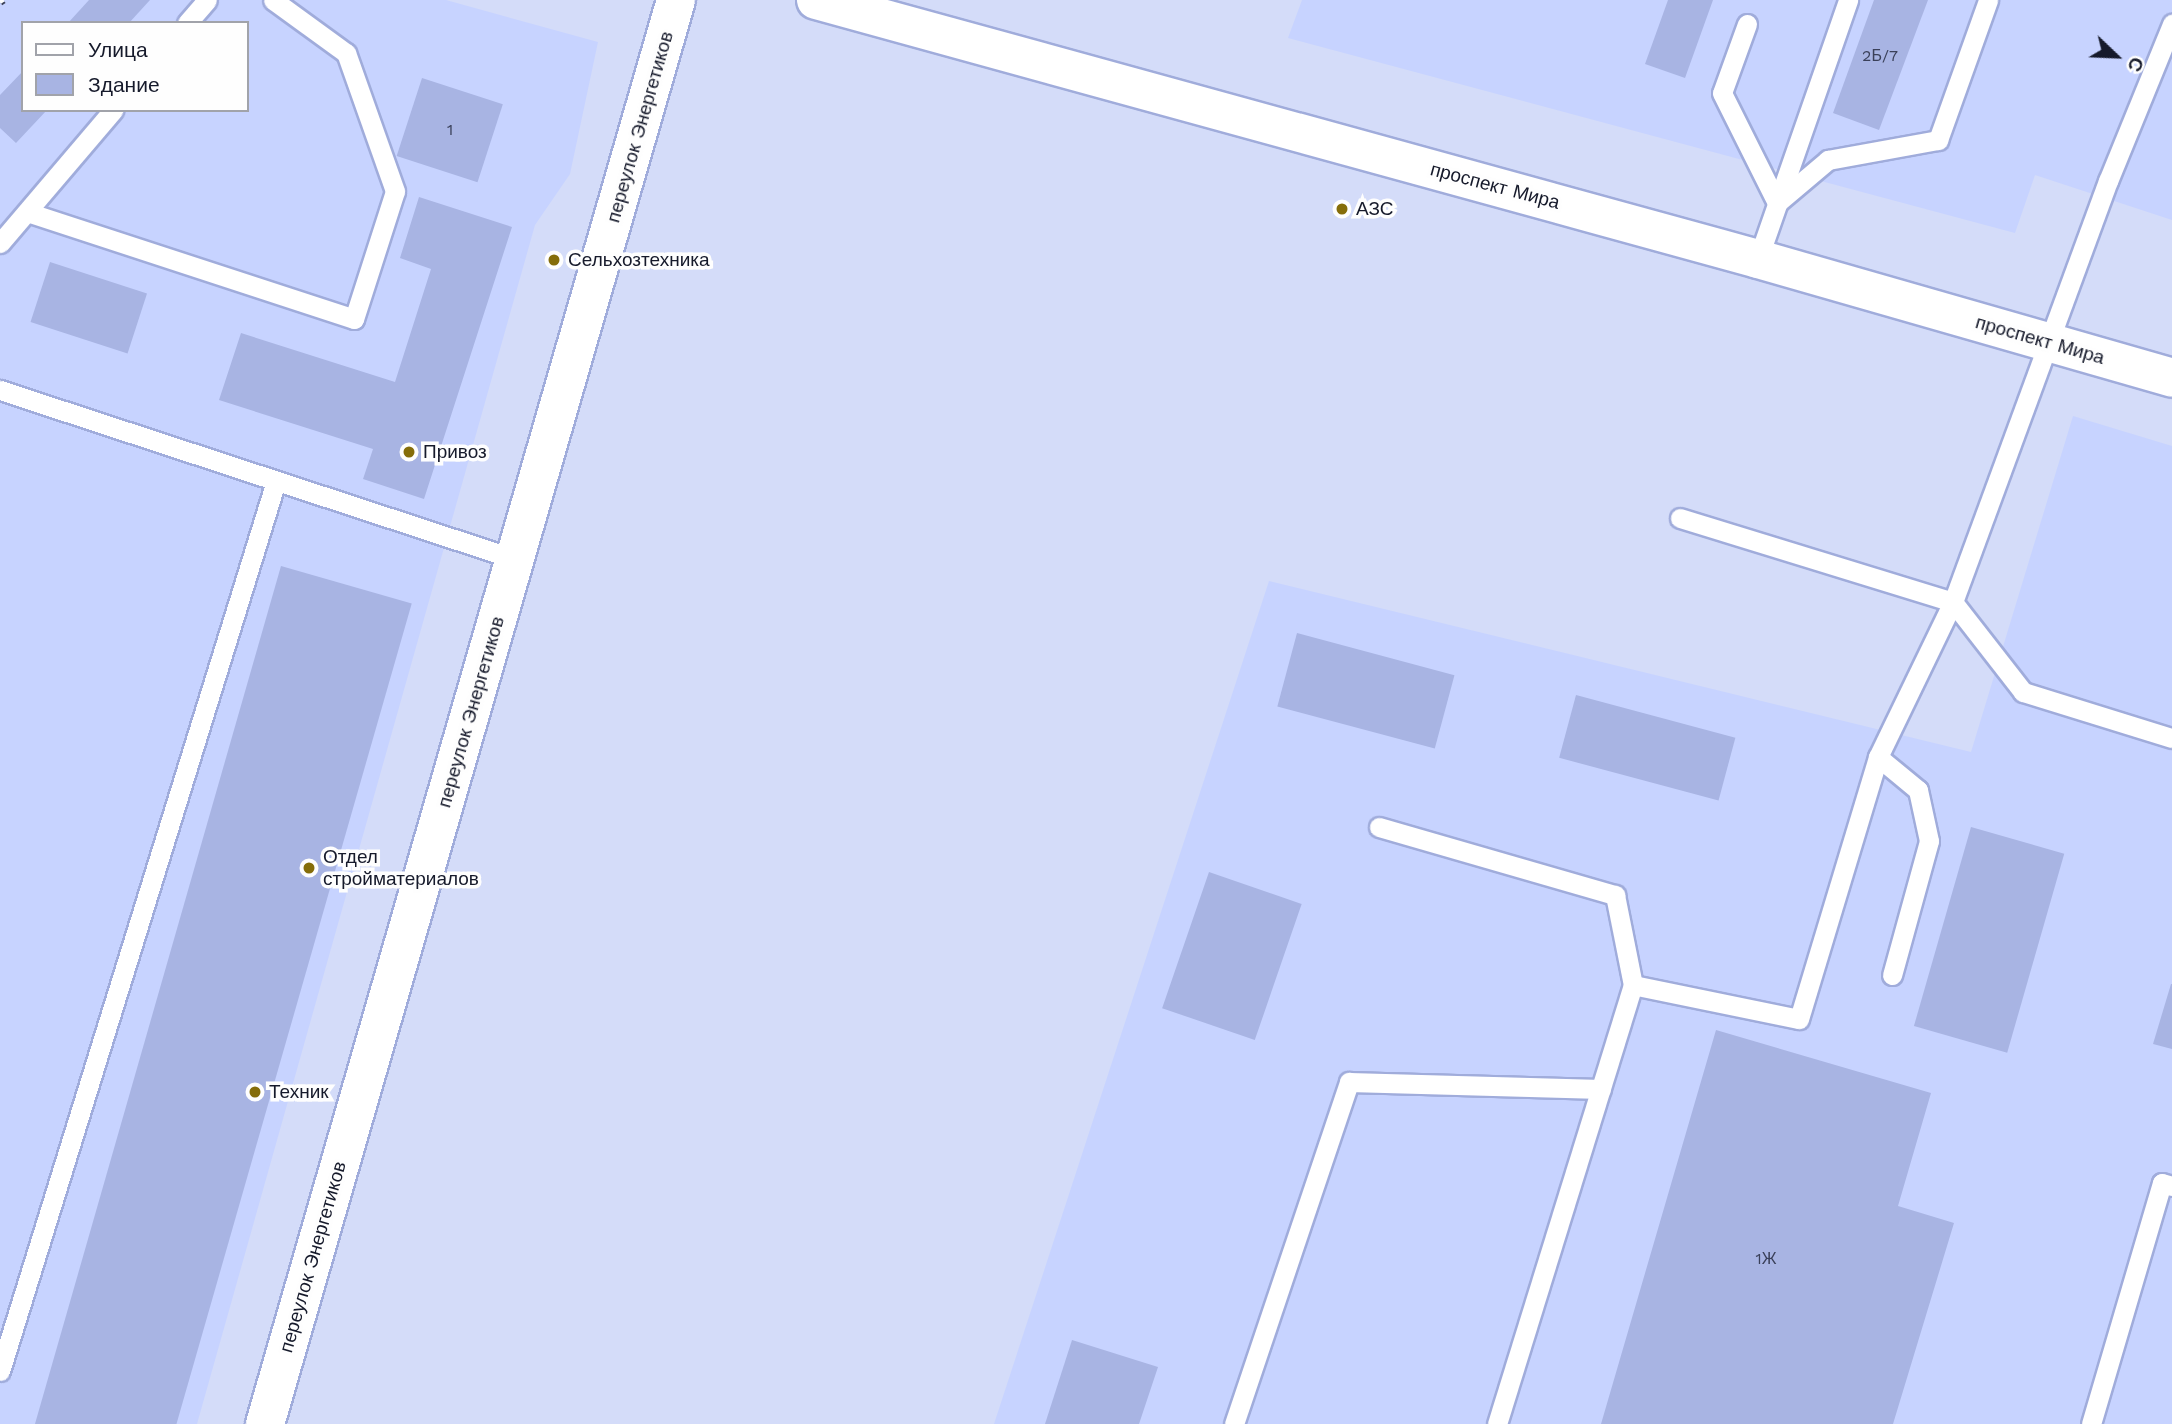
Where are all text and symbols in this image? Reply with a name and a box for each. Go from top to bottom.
legend [21,21,248,112]
north arrow [2081,21,2151,91]
street label: переулок Энергетиков [602,29,678,225]
text: Улица [88,37,148,62]
house number: 2Б/7 [1862,46,1898,66]
text: С [2123,54,2149,75]
text: Здание [88,72,160,97]
house number: 1 [447,120,453,140]
street label: проспект Мира [1428,158,1562,214]
place label: АЗС [1356,198,1393,220]
marker: АЗС [1334,201,1350,217]
place label: Сельхозтехника [568,249,710,271]
marker: Сельхозтехника [546,252,562,268]
street label: проспект Мира [1973,311,2107,369]
place label: Привоз [423,441,487,463]
marker: Привоз [401,444,417,460]
street label: переулок Энергетиков [433,614,509,810]
place label: Отдел стройматериалов [323,846,479,890]
marker: Отдел стройматериалов [301,860,317,876]
place label: Техник [269,1081,329,1103]
marker: Техник [247,1084,263,1100]
street label: переулок Энергетиков [275,1159,351,1355]
house number: 1Ж [1755,1249,1777,1269]

